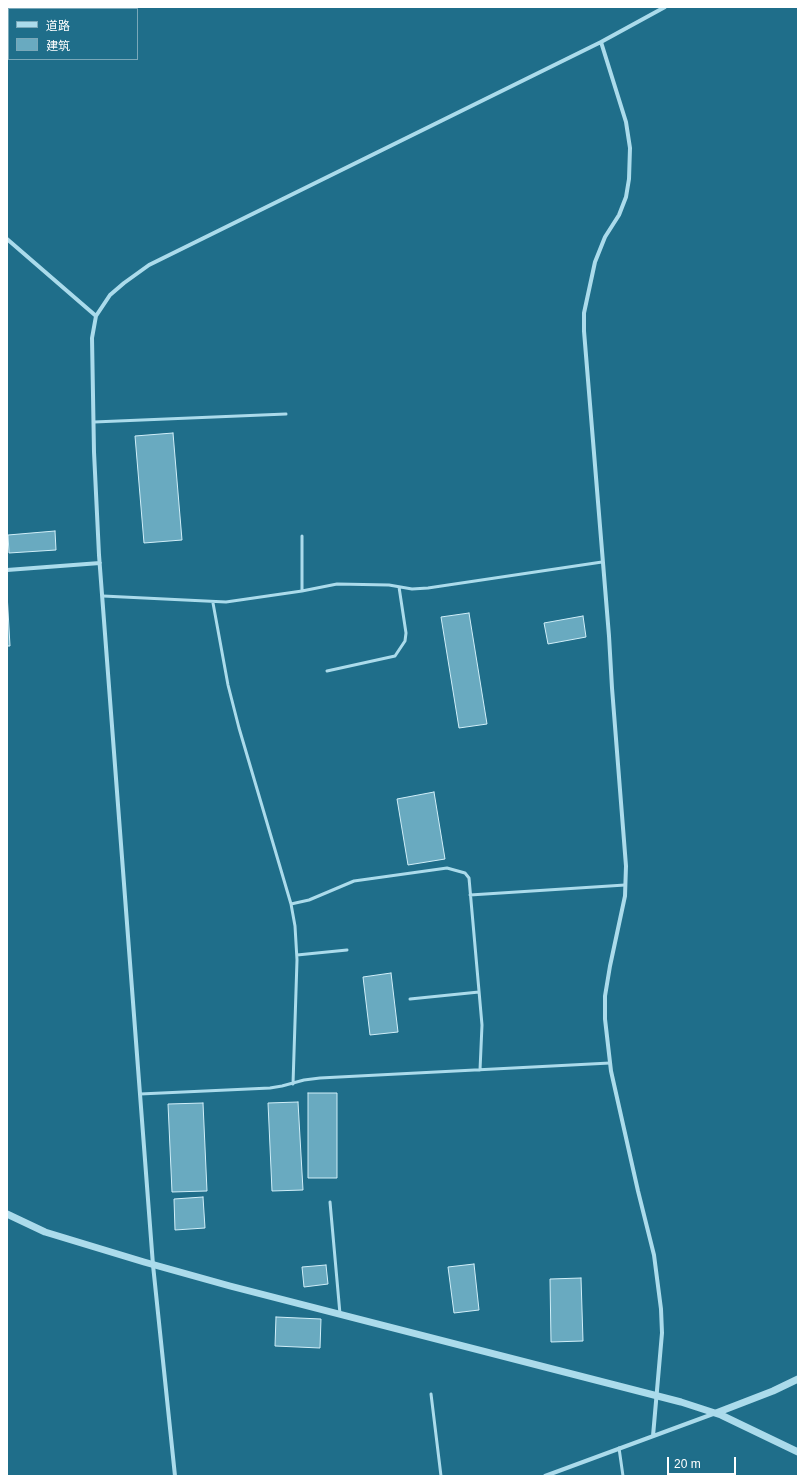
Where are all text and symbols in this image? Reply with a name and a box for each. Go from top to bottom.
legend [8,8,138,60]
text: 道路 [46,19,70,33]
text: 建筑 [46,39,70,53]
scale bar [669,1449,738,1475]
text: 20 m [674,1457,701,1471]

